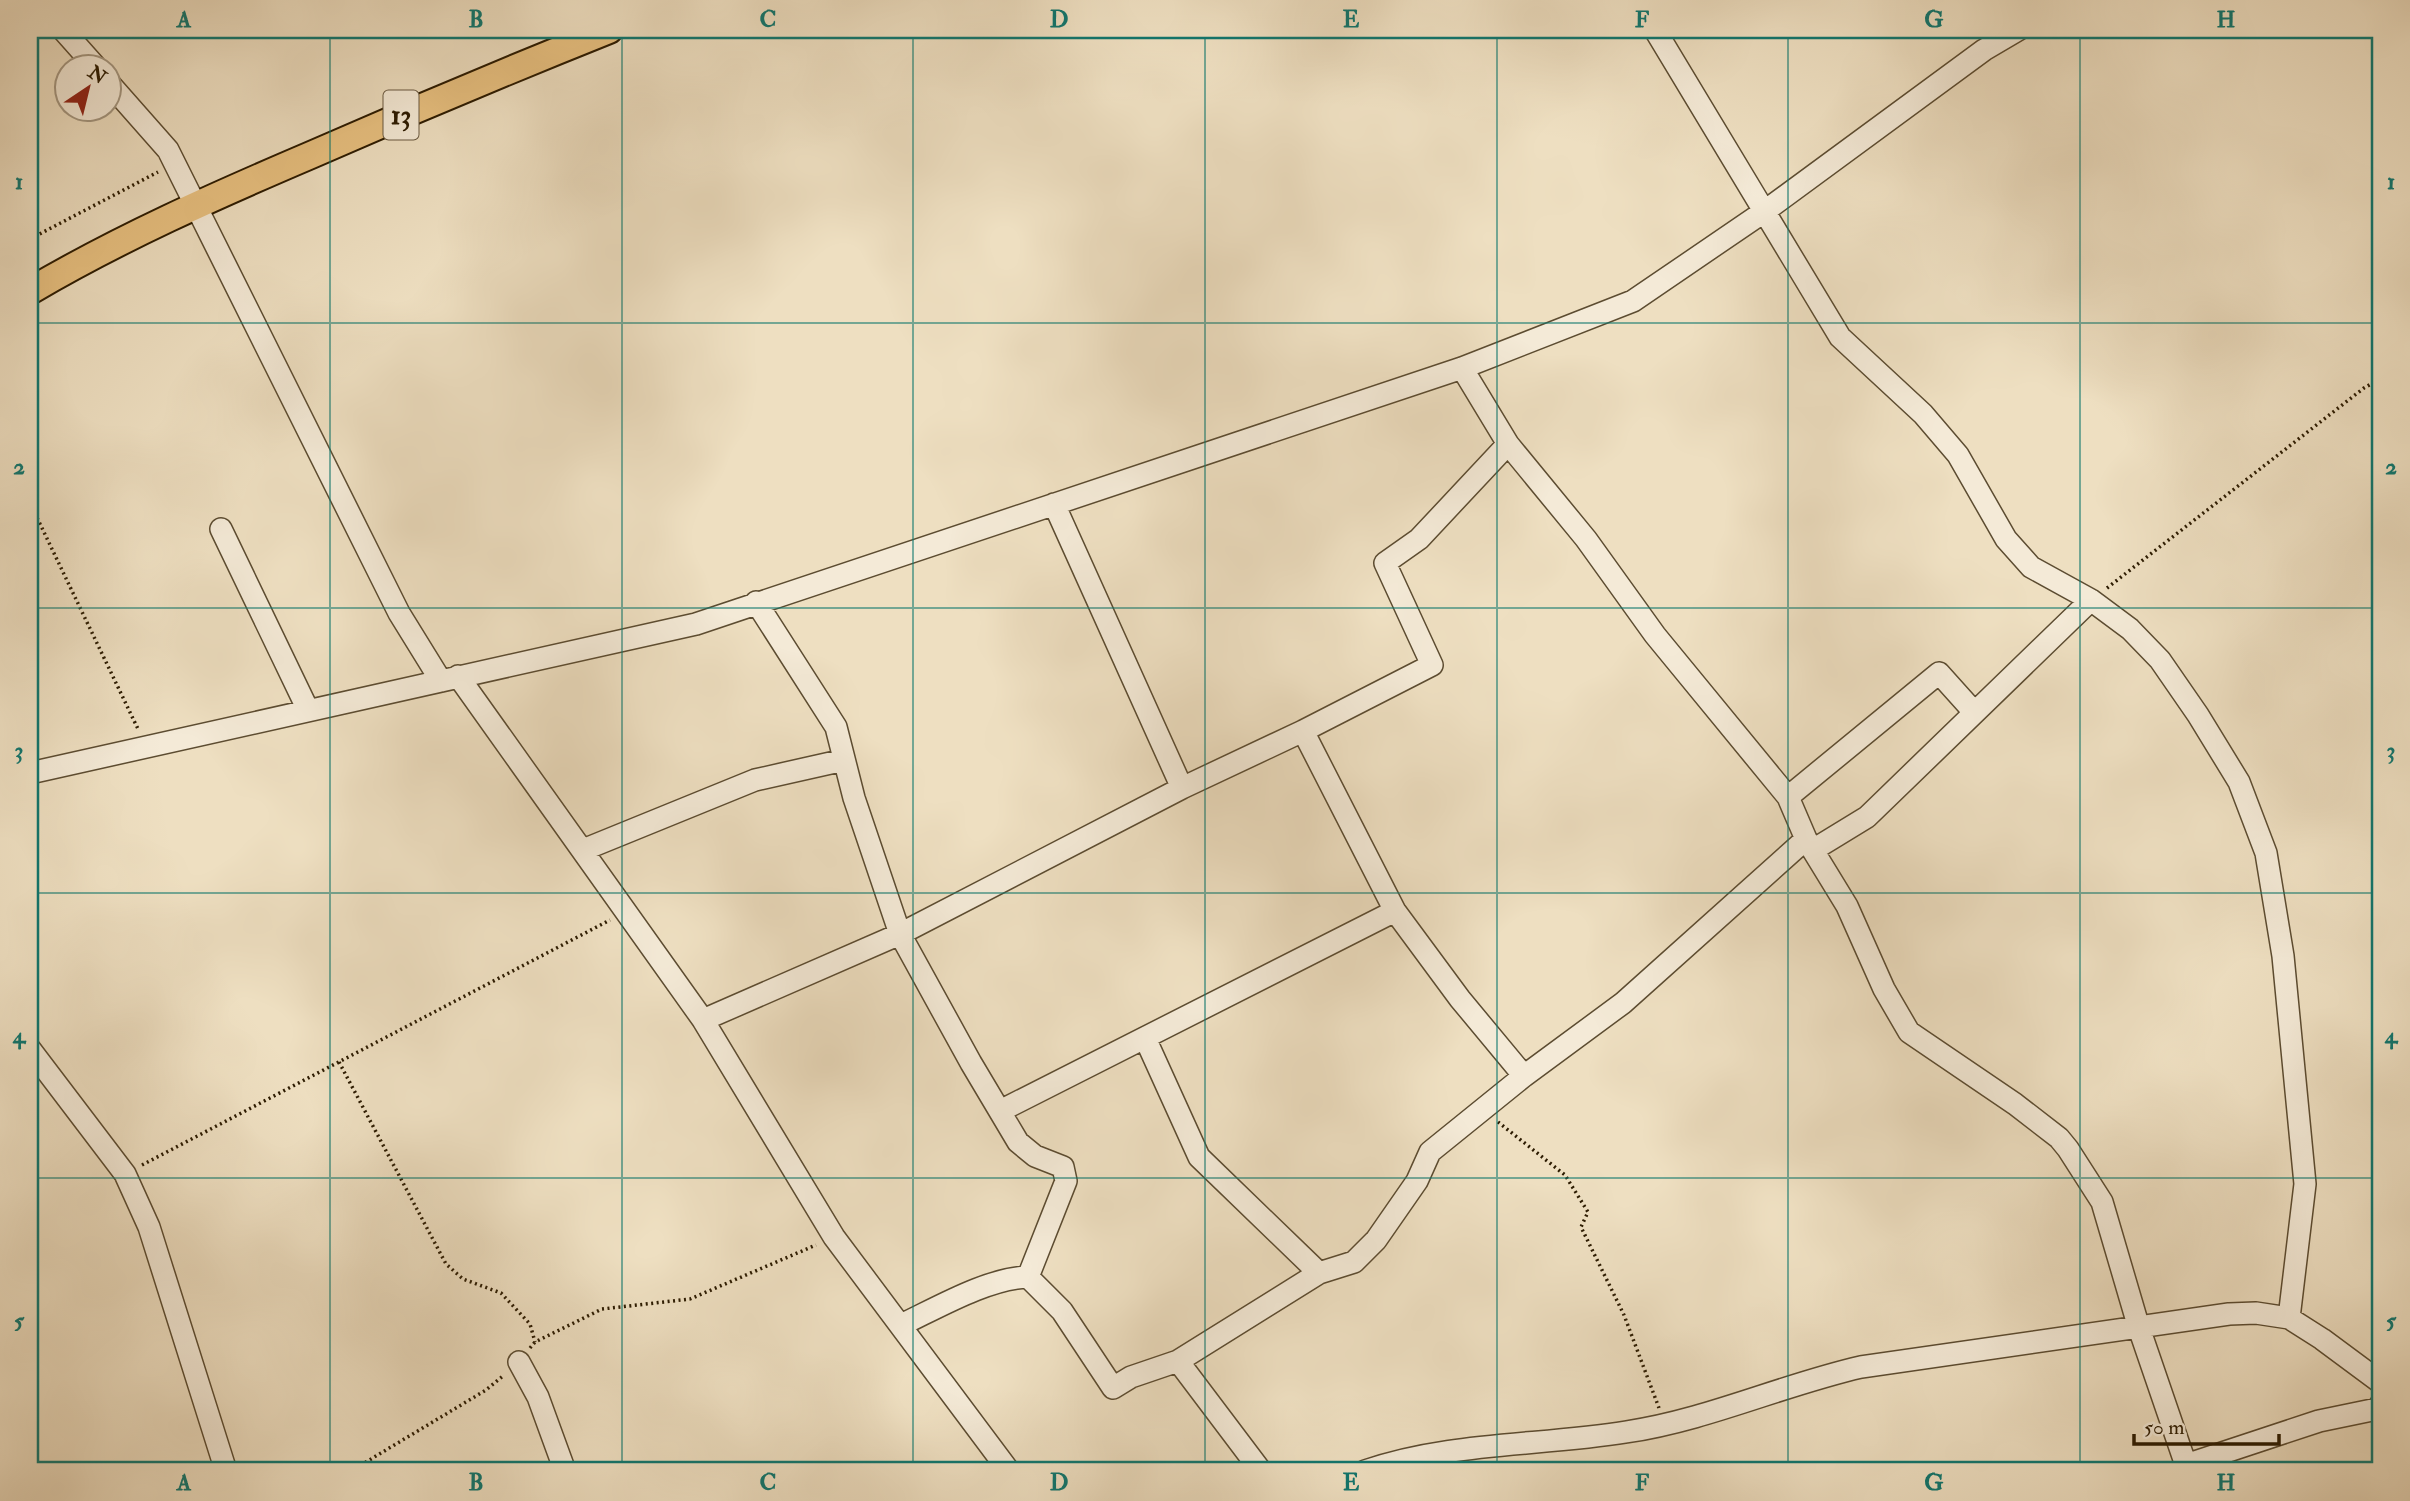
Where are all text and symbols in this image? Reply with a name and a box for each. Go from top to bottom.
text: A [176,5,192,34]
text: B [468,5,484,34]
text: C [760,5,776,34]
text: D [1050,5,1068,34]
text: E [1343,5,1360,34]
text: F [1635,5,1650,34]
text: G [1924,5,1944,34]
text: H [2217,5,2236,34]
north arrow [52,52,122,122]
text: N [83,60,112,90]
road number: 13 [384,90,418,140]
text: 1 [15,167,23,196]
text: 1 [2387,167,2395,196]
text: 2 [13,452,25,481]
text: 2 [2385,452,2397,481]
text: 3 [15,736,23,765]
text: 3 [2387,736,2395,765]
text: 4 [12,1021,27,1050]
text: 4 [2384,1021,2399,1050]
text: 5 [14,1306,25,1335]
text: 5 [2386,1306,2397,1335]
scale bar [2134,1403,2279,1447]
text: 50 m [2144,1414,2185,1441]
text: A [176,1468,192,1497]
text: B [468,1468,484,1497]
text: C [760,1468,776,1497]
text: D [1050,1468,1068,1497]
text: E [1343,1468,1360,1497]
text: F [1635,1468,1650,1497]
text: G [1924,1468,1944,1497]
text: H [2217,1468,2236,1497]

